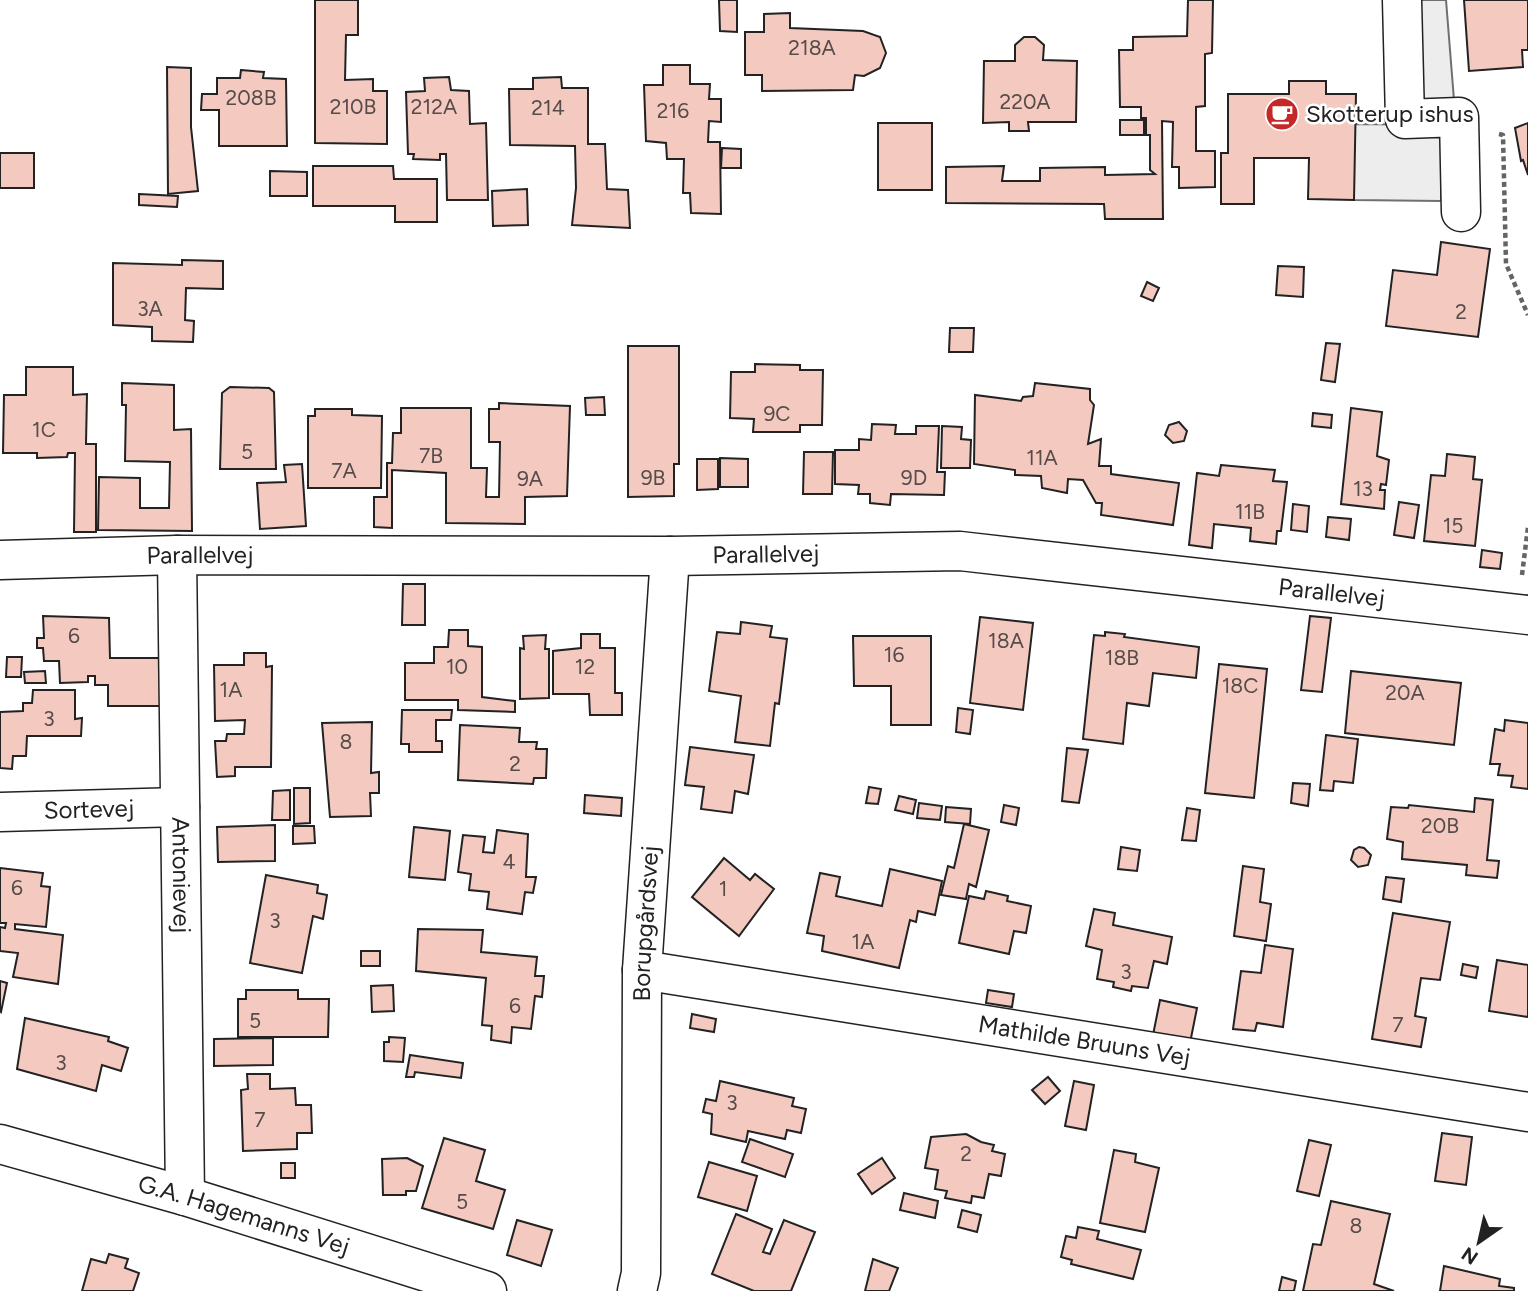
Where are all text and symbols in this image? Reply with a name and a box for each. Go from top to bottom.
house number: 218A [788,35,836,60]
house number: 208B [226,85,276,110]
house number: 220A [999,89,1051,114]
house number: 210B [330,94,376,119]
house number: 212A [411,94,457,119]
house number: 214 [531,95,565,120]
cafe icon: Skotterup ishus [1263,95,1301,133]
house number: 216 [657,98,689,123]
place label: Skotterup ishus [1306,99,1474,128]
house number: 3A [137,296,163,321]
house number: 2 [1455,299,1467,324]
house number: 9C [763,401,791,426]
house number: 1C [32,417,56,442]
house number: 5 [241,439,253,464]
house number: 7B [419,443,443,468]
house number: 11A [1026,445,1058,470]
house number: 7A [331,458,357,483]
house number: 9B [641,465,665,490]
house number: 9D [901,465,927,490]
house number: 9A [517,466,543,491]
house number: 13 [1353,476,1373,501]
house number: 11B [1235,499,1265,524]
house number: 15 [1443,513,1463,538]
street label: Parallelvej [712,538,820,569]
street label: Parallelvej [146,540,253,570]
street label: Parallelvej [1277,572,1386,613]
house number: 6 [68,623,80,648]
house number: 18A [988,628,1024,653]
house number: 16 [884,642,904,667]
house number: 18B [1105,645,1139,670]
house number: 10 [446,654,468,679]
house number: 12 [575,654,595,679]
house number: 18C [1222,673,1258,698]
house number: 1A [220,677,242,702]
house number: 20A [1385,680,1425,705]
house number: 3 [43,706,55,731]
house number: 8 [340,729,352,754]
house number: 2 [509,751,521,776]
street label: Sortevej [43,793,135,825]
house number: 20B [1421,813,1459,838]
street label: Antonievej [166,817,197,933]
street label: Borupgårdsvej [627,845,664,1001]
house number: 4 [502,849,516,874]
house number: 6 [11,875,23,900]
house number: 1 [719,876,727,901]
house number: 3 [269,908,281,933]
house number: 1A [852,929,874,954]
house number: 3 [1120,959,1132,984]
house number: 6 [509,993,521,1018]
house number: 5 [249,1008,261,1033]
street label: Mathilde Bruuns Vej [976,1009,1193,1072]
house number: 7 [1392,1012,1404,1037]
house number: 3 [55,1050,67,1075]
house number: 3 [726,1090,738,1115]
house number: 7 [254,1107,266,1132]
house number: 2 [960,1141,972,1166]
street label: G.A. Hagemanns Vej [135,1169,353,1261]
house number: 5 [456,1189,468,1214]
north arrow [1444,1207,1514,1277]
house number: 8 [1350,1213,1362,1238]
text: N [1457,1242,1482,1269]

